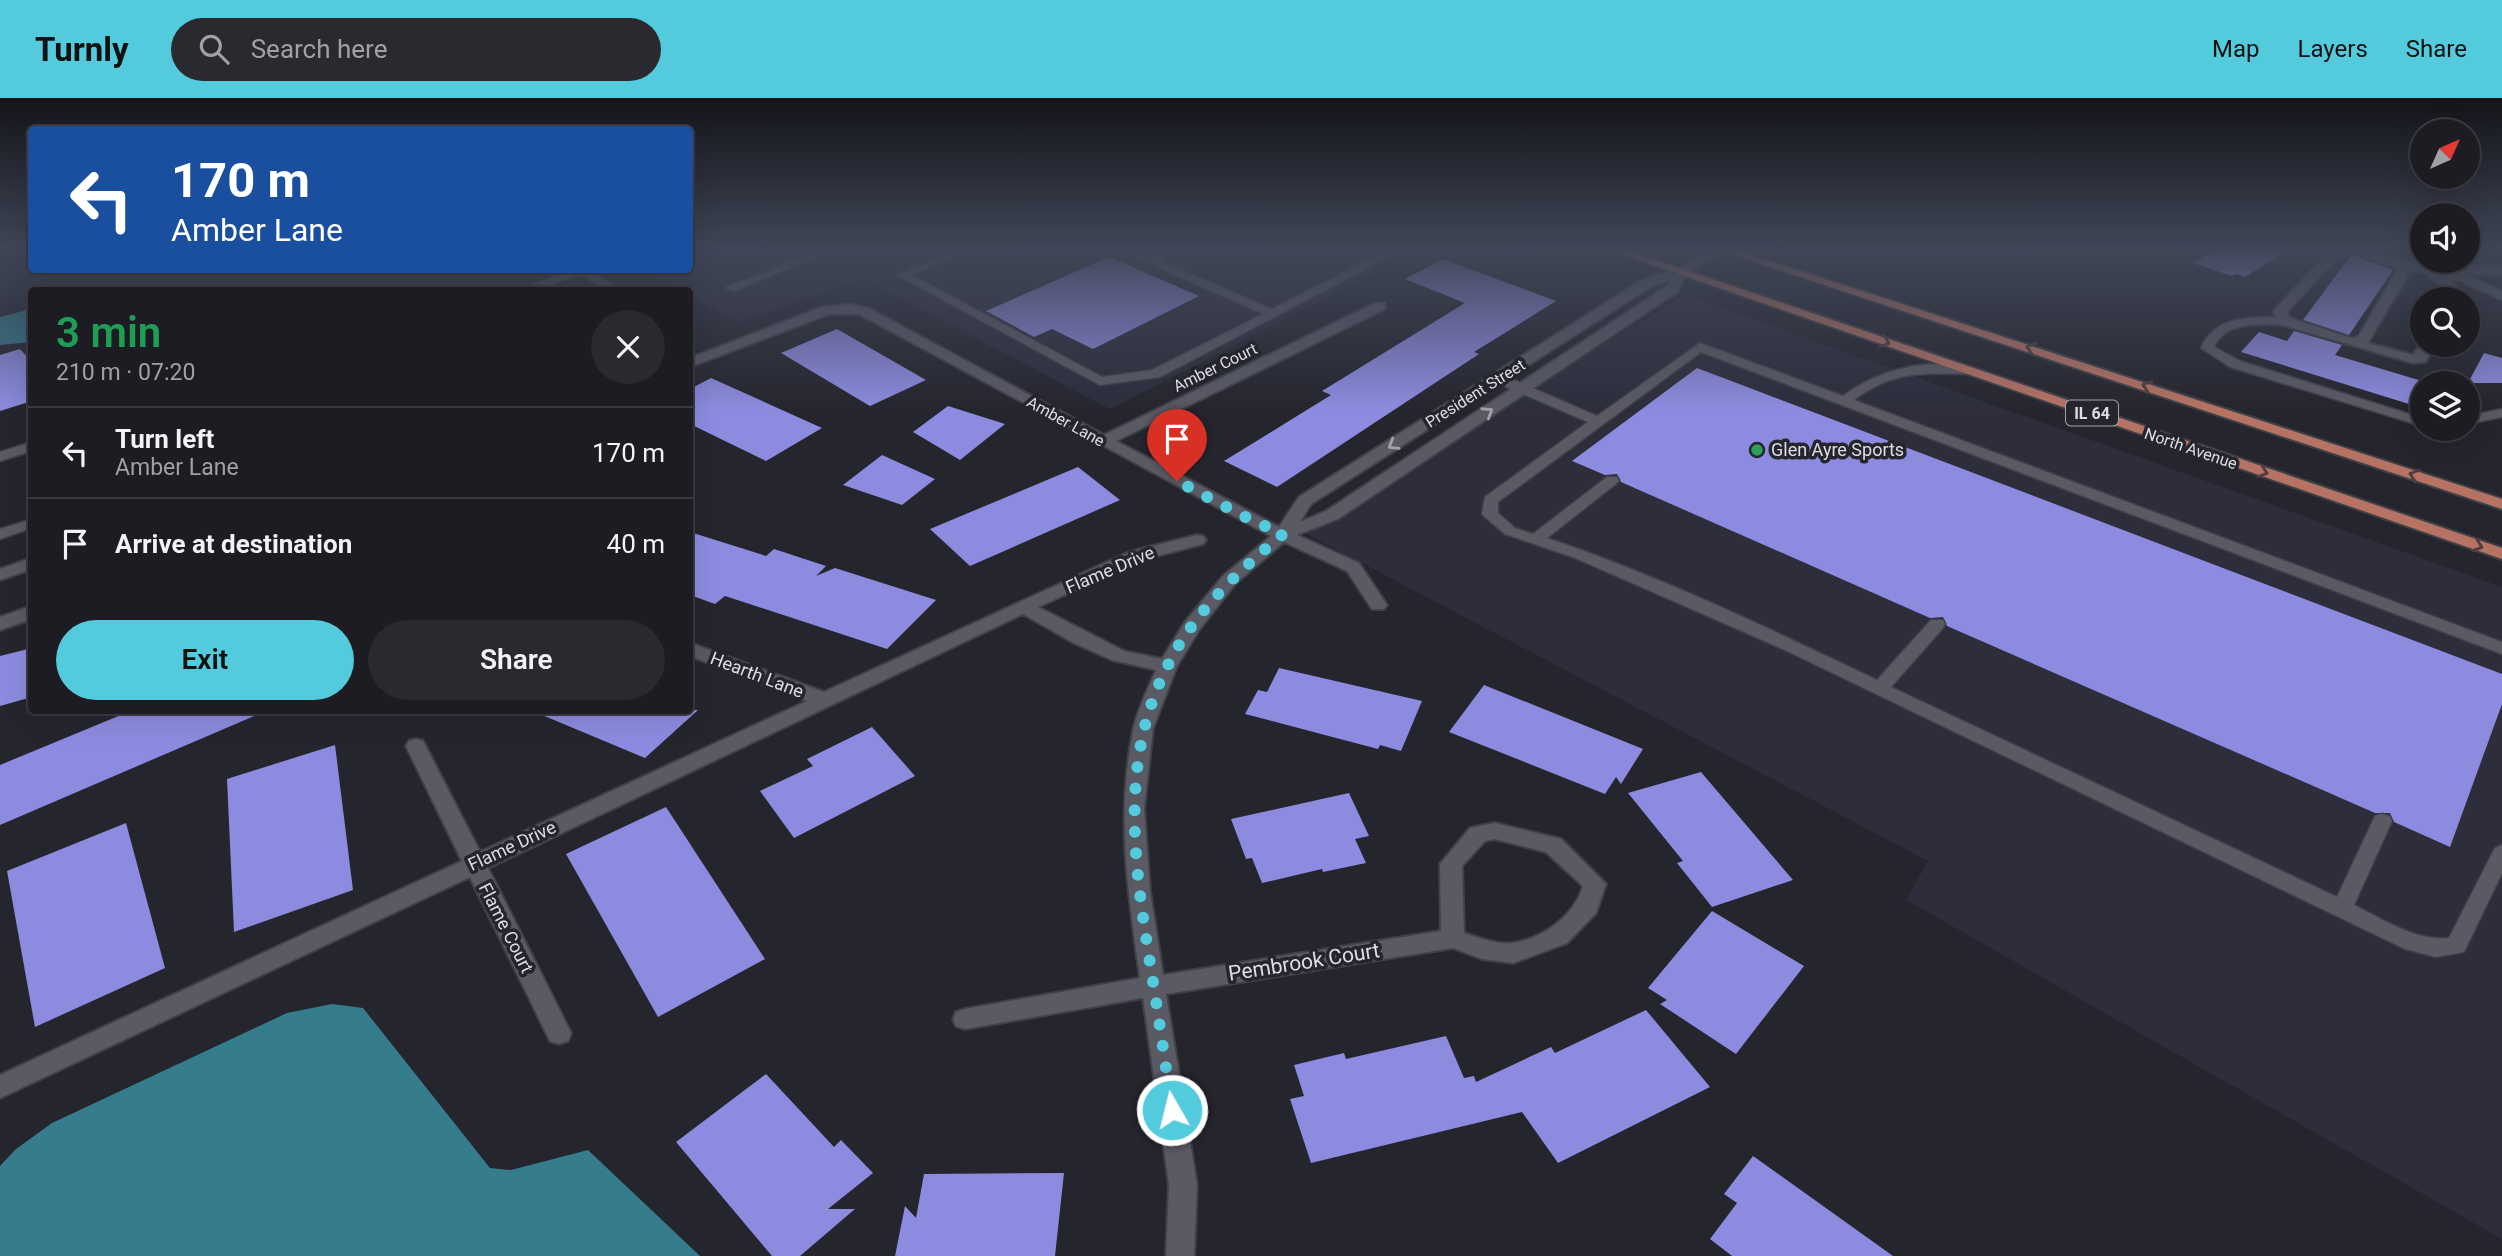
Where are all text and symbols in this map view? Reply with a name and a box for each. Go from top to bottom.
search box [171,18,661,81]
text: Turnly [35,30,129,69]
icon: search [195,30,233,68]
text: Search here [251,34,387,64]
text: Map [2212,35,2260,63]
text: Layers [2298,35,2368,63]
text: Share [2406,35,2467,63]
north arrow [2410,119,2480,189]
map controls [2410,119,2480,441]
text: 170 m [171,152,310,209]
icon: left [56,154,147,245]
button: sound [2410,203,2480,273]
text: Amber Lane [171,211,343,249]
button: search [2410,287,2480,357]
text: 3 min [56,308,161,357]
button: close [591,310,665,384]
one-way arrow [1879,334,1891,348]
street label: Amber Court [1170,339,1260,396]
one-way arrow [2025,342,2037,357]
street label: President Street [1422,355,1529,432]
text: 210 m · 07:20 [56,359,195,386]
button: layers [2410,371,2480,441]
one-way arrow [2141,380,2153,394]
street label: Amber Lane [1024,392,1108,451]
road number: IL 64 [2066,400,2118,426]
one-way arrow [1480,407,1493,420]
pin [1147,409,1207,481]
icon: arrive [1158,420,1196,458]
text: Turn left [115,424,214,454]
street label: North Avenue [2142,424,2240,473]
icon: left [56,434,94,472]
one-way arrow [1387,437,1400,450]
text: 170 m [592,438,665,468]
place label: Glen Ayre Sports [1771,439,1904,460]
marker: Glen Ayre Sports [1749,442,1765,458]
text: Amber Lane [115,454,239,481]
one-way arrow [2256,464,2268,478]
one-way arrow [2408,468,2420,483]
icon: arrive [56,525,94,563]
text: Arrive at destination [115,529,352,559]
text: 40 m [607,529,665,559]
one-way arrow [2471,538,2483,552]
street label: Flame Drive [1062,541,1157,598]
button: Exit [56,620,354,700]
button: Share [368,620,665,700]
street label: Hearth Lane [708,647,807,702]
street label: Flame Drive [465,816,559,875]
street label: Flame Court [475,879,538,976]
street label: Pembrook Court [1227,938,1382,986]
position arrow [1135,1073,1209,1147]

